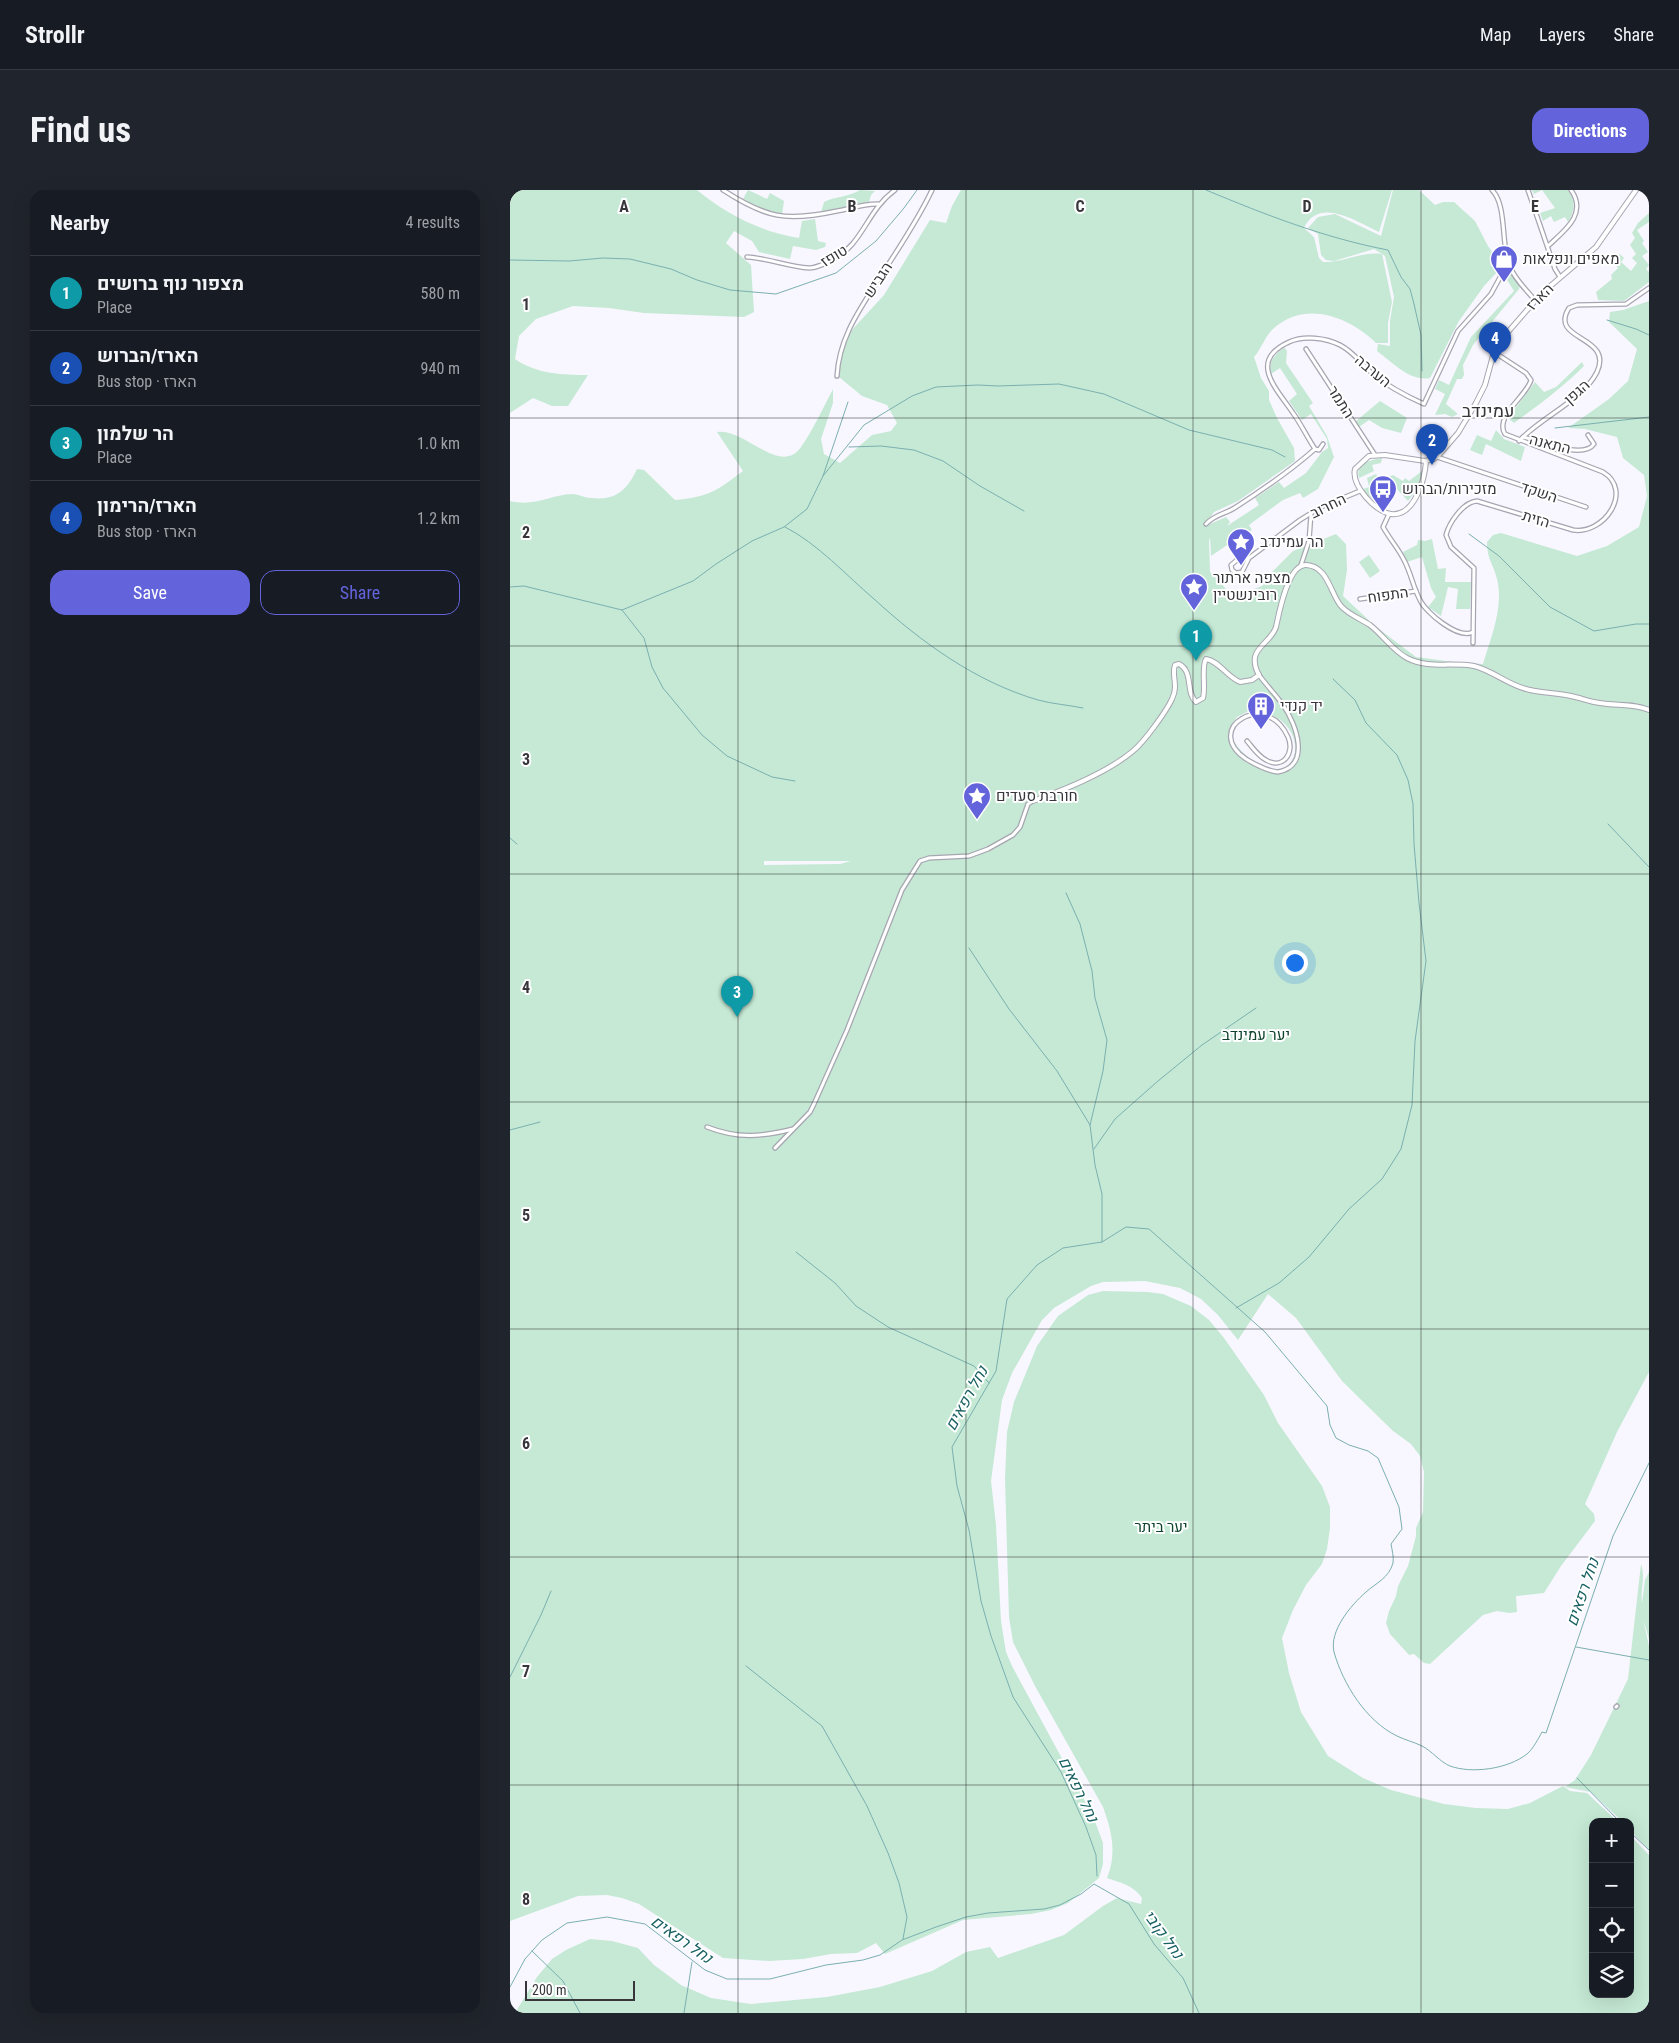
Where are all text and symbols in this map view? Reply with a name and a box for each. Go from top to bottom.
text: Strollr [25,21,85,49]
text: Map [1480,24,1511,45]
text: Layers [1539,24,1586,45]
text: Share [1614,24,1654,45]
button: Directions [1532,108,1649,153]
text: Find us [30,110,131,151]
text: A [619,197,629,216]
text: B [848,197,857,216]
text: C [1075,197,1085,216]
text: D [1302,197,1312,216]
text: E [1531,197,1539,216]
text: Nearby [50,211,109,235]
text: 4 results [405,213,460,232]
street label: טופז [817,241,851,271]
shop icon: מאפים ונפלאות [1489,244,1519,283]
place label: מאפים ונפלאות [1523,250,1619,268]
street label: הגביש [860,259,896,301]
text: מצפור נוף ברושים [97,272,244,295]
street label: הארז [1523,280,1557,314]
text: 1 [62,284,70,303]
text: 580 m [421,284,460,303]
text: 1 [522,295,530,314]
text: Place [97,298,132,317]
pin: 4 [1479,322,1511,363]
text: הארז/הברוש [97,344,199,367]
street label: הערבה [1351,351,1395,391]
text: 2 [62,359,70,378]
text: 940 m [421,359,460,378]
text: Bus stop · הארז [97,372,197,391]
street label: הגפן [1560,376,1594,408]
street label: התמר [1324,382,1358,422]
district label: עמינדב [1462,400,1514,421]
text: הר שלמון [97,422,174,445]
pin: 2 [1416,424,1448,465]
street label: התאנה [1527,430,1573,458]
text: 3 [62,434,70,453]
text: 1.0 km [417,434,460,453]
text: Place [97,448,132,467]
bus stop icon: מזכירות/הברוש [1368,474,1398,513]
street label: השקד [1518,478,1560,506]
place label: מזכירות/הברוש [1402,480,1497,498]
street label: החרוב [1307,490,1349,522]
text: הארז/הרימון [97,494,197,517]
street label: הזית [1520,506,1552,532]
text: 4 [62,509,70,528]
text: 1.2 km [417,509,460,528]
text: Bus stop · הארז [97,522,197,541]
text: 2 [522,523,530,542]
place icon: הר עמינדב [1226,527,1256,566]
place label: הר עמינדב [1260,533,1324,551]
place label: מצפה ארתור רובינשטיין [1213,569,1291,604]
button: Save [50,570,250,615]
button: Share [260,570,460,615]
place icon: מצפה ארתור רובינשטיין [1179,572,1209,611]
street label: התפוח [1366,583,1410,607]
pin: 1 [1180,620,1212,661]
building icon: יד קנדי [1246,691,1276,730]
place label: יד קנדי [1280,697,1323,715]
text: 3 [522,750,530,769]
place icon: חורבת סעדים [962,781,992,820]
place label: חורבת סעדים [996,787,1078,805]
your location [1282,950,1308,976]
pin: 3 [721,976,753,1017]
text: 4 [522,978,530,997]
park label: יער עמינדב [1222,1026,1290,1044]
text: 5 [522,1206,530,1225]
water label: נחל רפאים [941,1362,992,1434]
text: 6 [522,1434,530,1453]
park label: יער ביתר [1134,1518,1188,1536]
water label: נחל רפאים [1562,1555,1603,1629]
text: 7 [522,1662,530,1681]
water label: נחל רפאים [1055,1753,1103,1826]
map controls [1589,1818,1634,1998]
button: + [1589,1818,1634,1863]
button: − [1589,1863,1634,1908]
text: 8 [522,1890,530,1909]
water label: נחל קובי [1140,1906,1188,1963]
button: locate [1589,1908,1634,1953]
water label: נחל רפאים [647,1911,717,1968]
button: layers [1589,1953,1634,1998]
scale bar [525,1978,635,2001]
text: 200 m [532,1982,567,1998]

